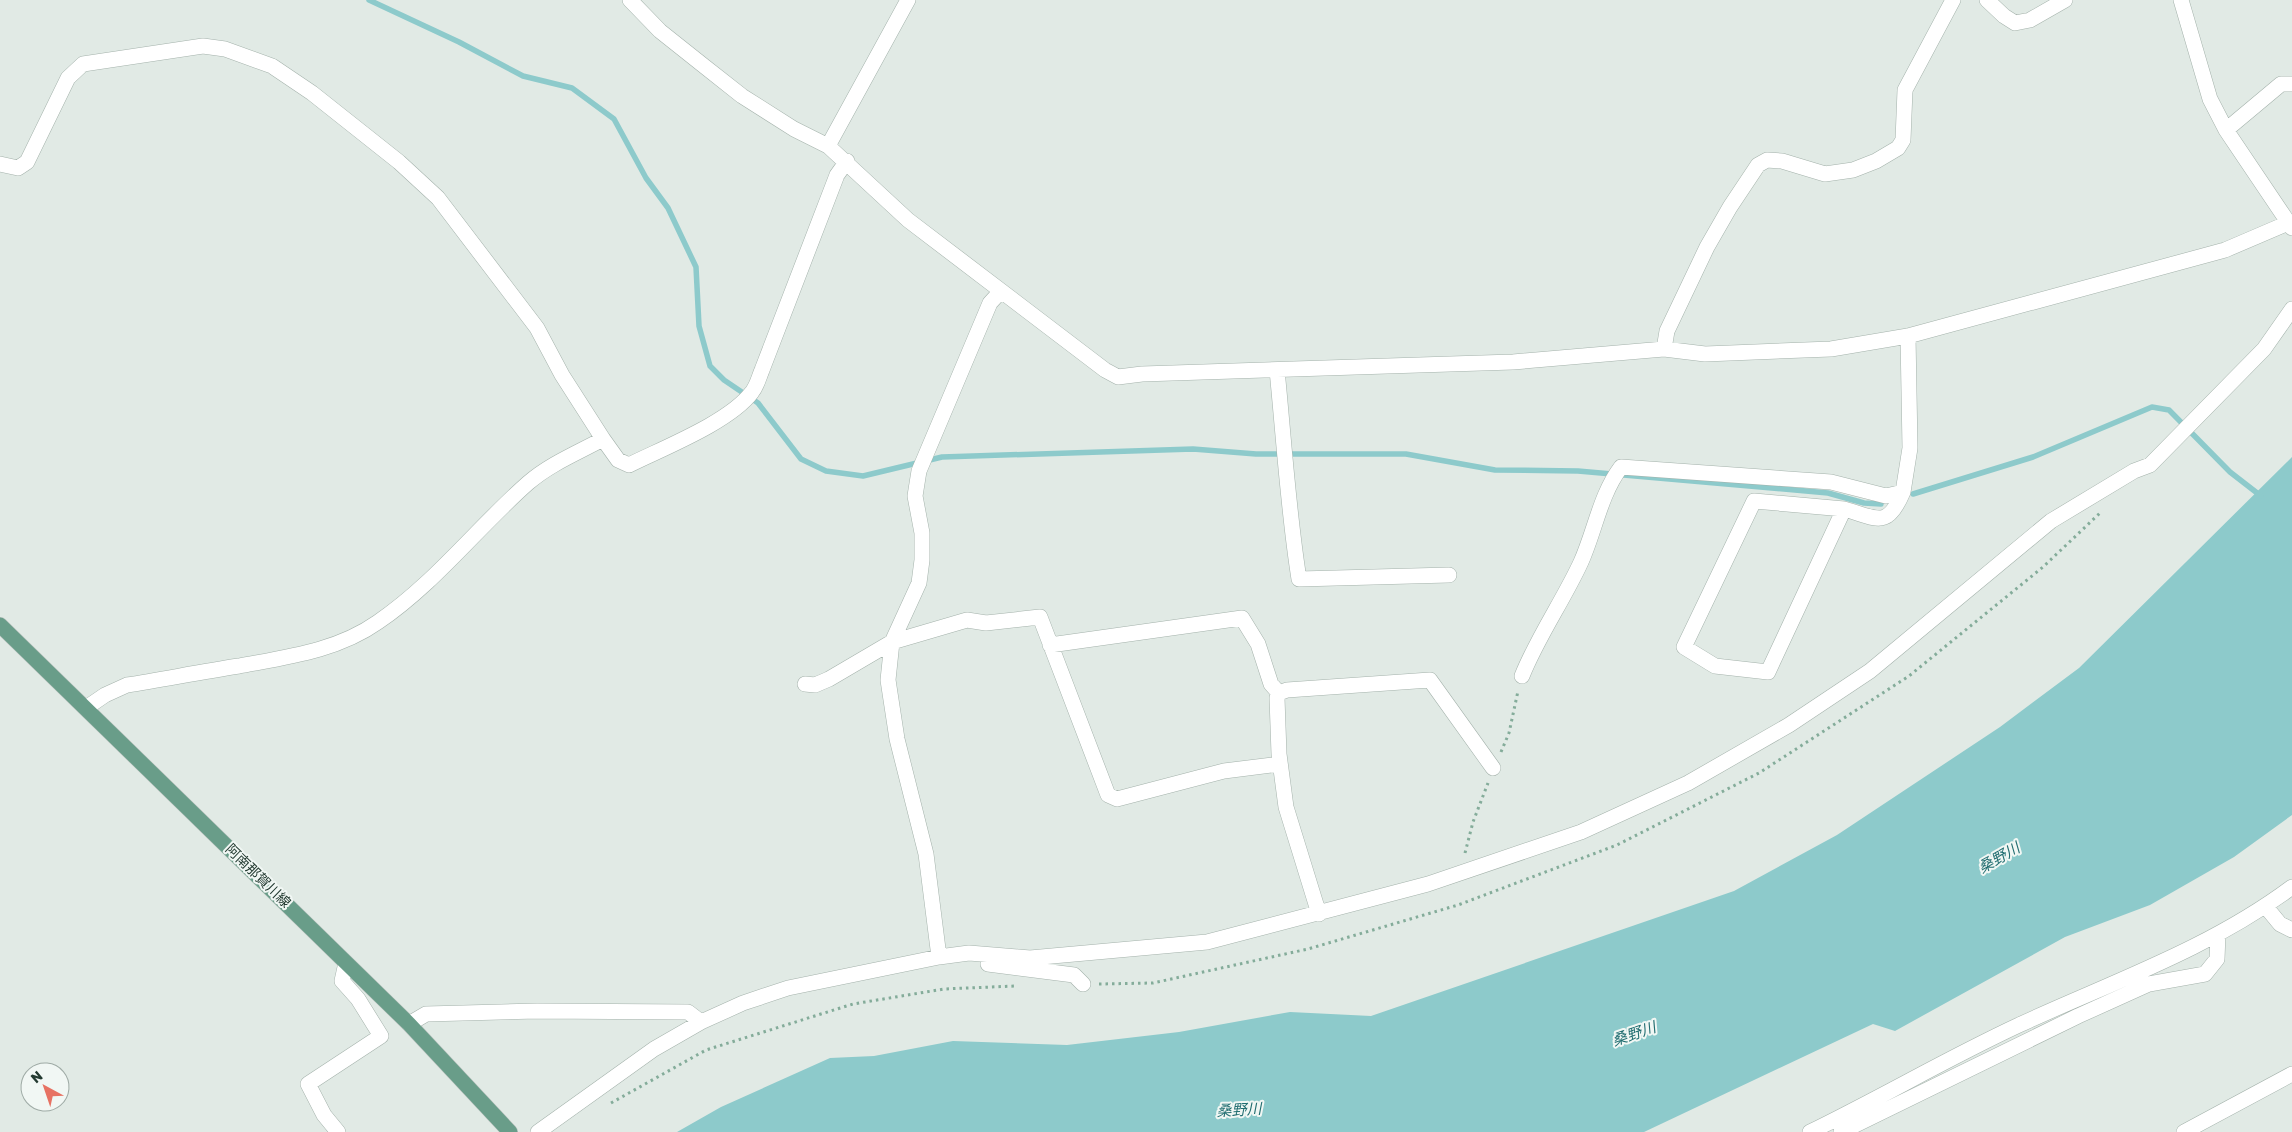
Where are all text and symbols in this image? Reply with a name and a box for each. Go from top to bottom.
water label: 桑野川 [1975,838,2025,877]
street label: 阿南那賀川線 [222,841,294,911]
water label: 桑野川 [1610,1018,1660,1050]
north arrow [20,1062,70,1112]
text: N [28,1068,46,1087]
water label: 桑野川 [1216,1100,1264,1120]

